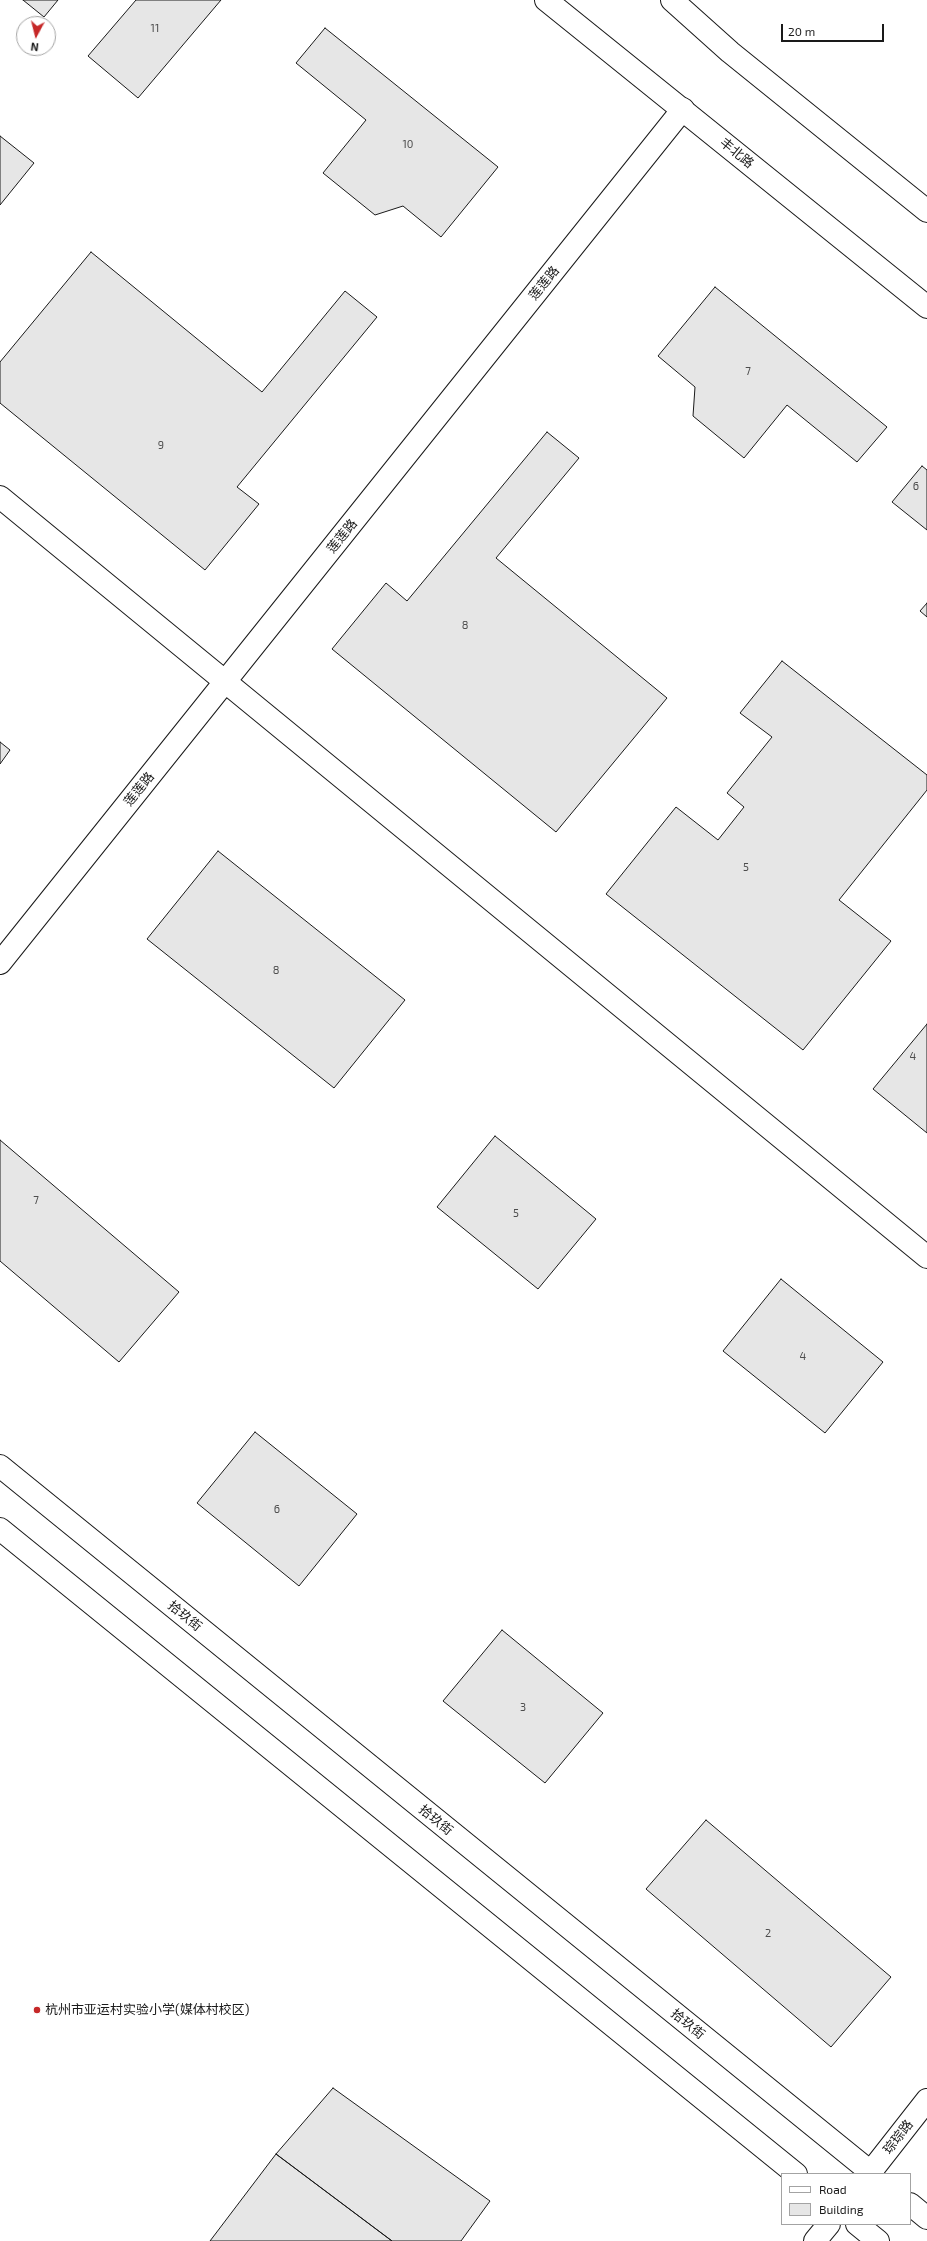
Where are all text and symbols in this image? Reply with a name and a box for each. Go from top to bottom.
north arrow [16,16,56,56]
scale bar [783,16,886,42]
house number: 11 [151,21,159,35]
text: 20 m [788,24,815,38]
text: N [30,40,39,54]
street label: 丰北路 [717,135,757,171]
house number: 10 [402,137,414,151]
street label: 莲莲路 [526,263,562,303]
house number: 7 [745,364,751,378]
house number: 9 [158,438,164,452]
house number: 6 [913,479,919,493]
street label: 莲莲路 [324,516,360,556]
house number: 8 [462,618,468,632]
street label: 莲莲路 [121,769,157,809]
house number: 5 [743,860,749,874]
house number: 8 [273,963,279,977]
house number: 4 [910,1049,916,1063]
house number: 7 [33,1193,39,1207]
house number: 5 [513,1206,519,1220]
house number: 4 [800,1349,806,1363]
house number: 6 [274,1502,280,1516]
street label: 拾玖街 [165,1598,205,1634]
house number: 3 [520,1700,526,1714]
street label: 拾玖街 [416,1802,456,1838]
house number: 2 [765,1926,771,1940]
place label: 杭州市亚运村实验小学(媒体村校区) [45,2002,249,2018]
marker: 杭州市亚运村实验小学(媒体村校区) [32,2005,42,2015]
street label: 拾玖街 [668,2006,708,2042]
street label: 琮琮路 [880,2117,916,2157]
legend [781,2173,911,2225]
text: Road [819,2182,847,2196]
text: Building [819,2202,863,2216]

